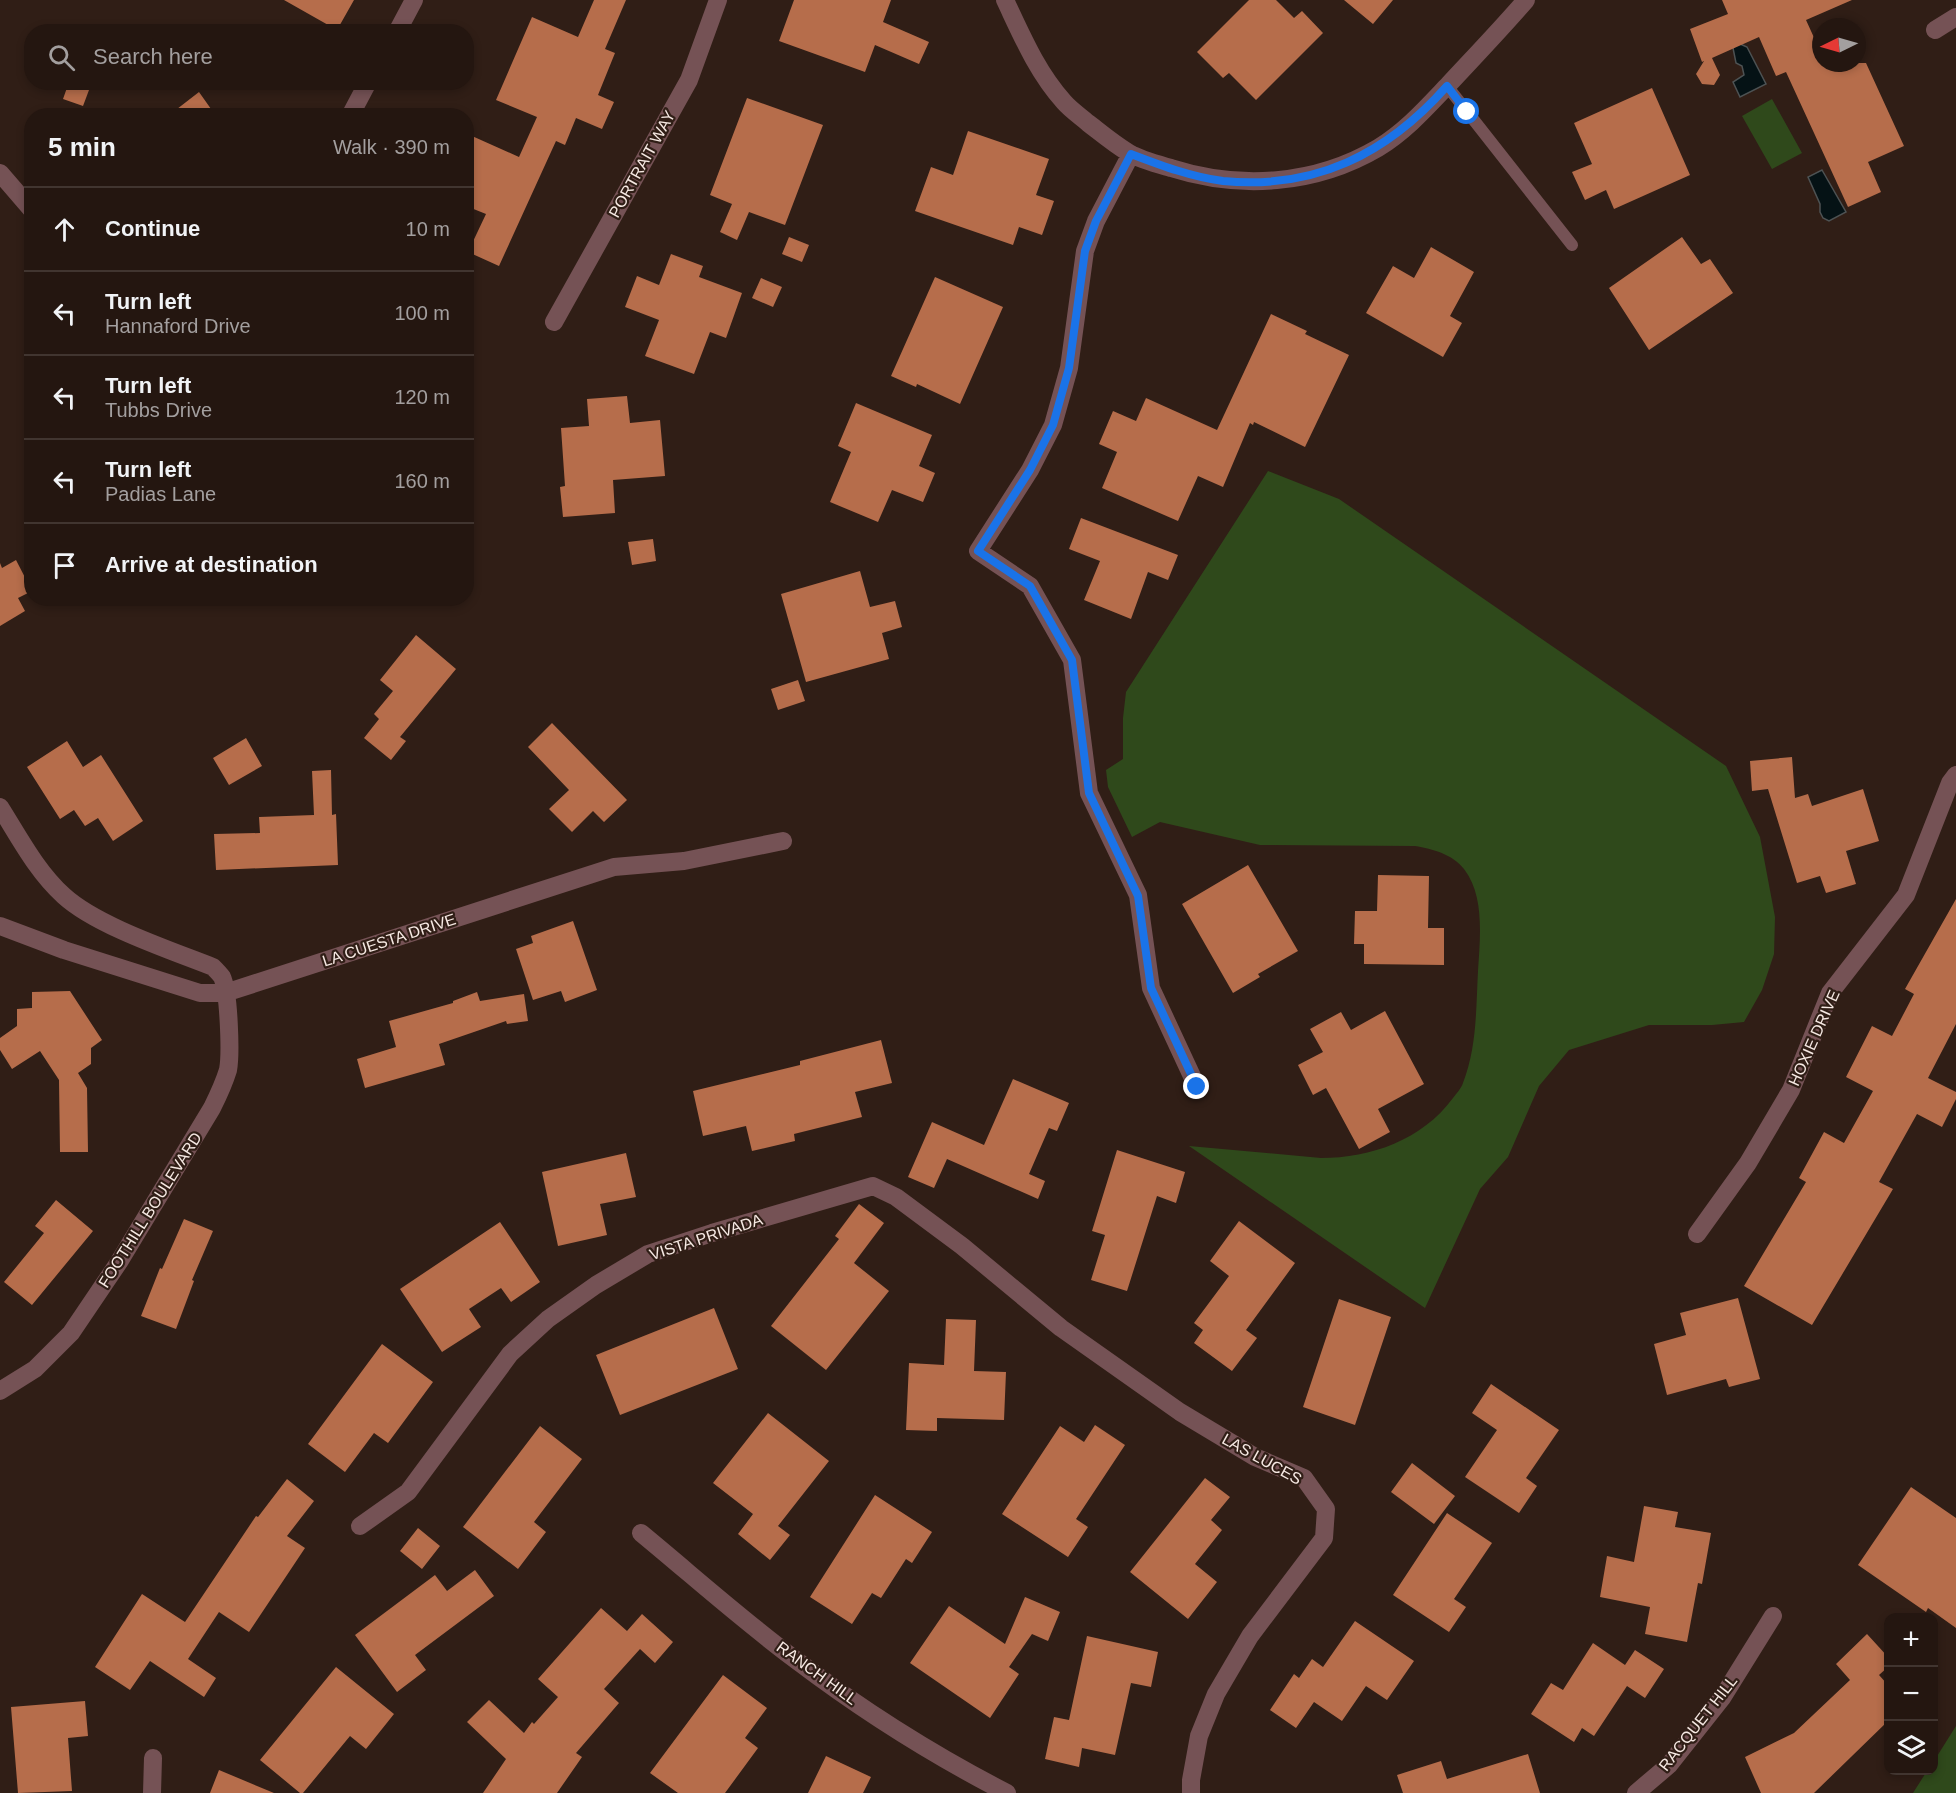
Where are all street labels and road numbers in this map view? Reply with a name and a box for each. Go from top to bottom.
street label: PORTRAIT WAY [606,107,679,220]
street label: LA CUESTA DRIVE [320,910,458,970]
street label: HOXIE DRIVE [1785,987,1843,1089]
street label: FOOTHILL BOULEVARD [95,1129,205,1291]
street label: VISTA PRIVADA [647,1211,765,1263]
street label: LAS LUCES [1219,1430,1305,1488]
street label: RANCH HILL [774,1638,861,1708]
street label: RACQUET HILL [1656,1672,1741,1774]

